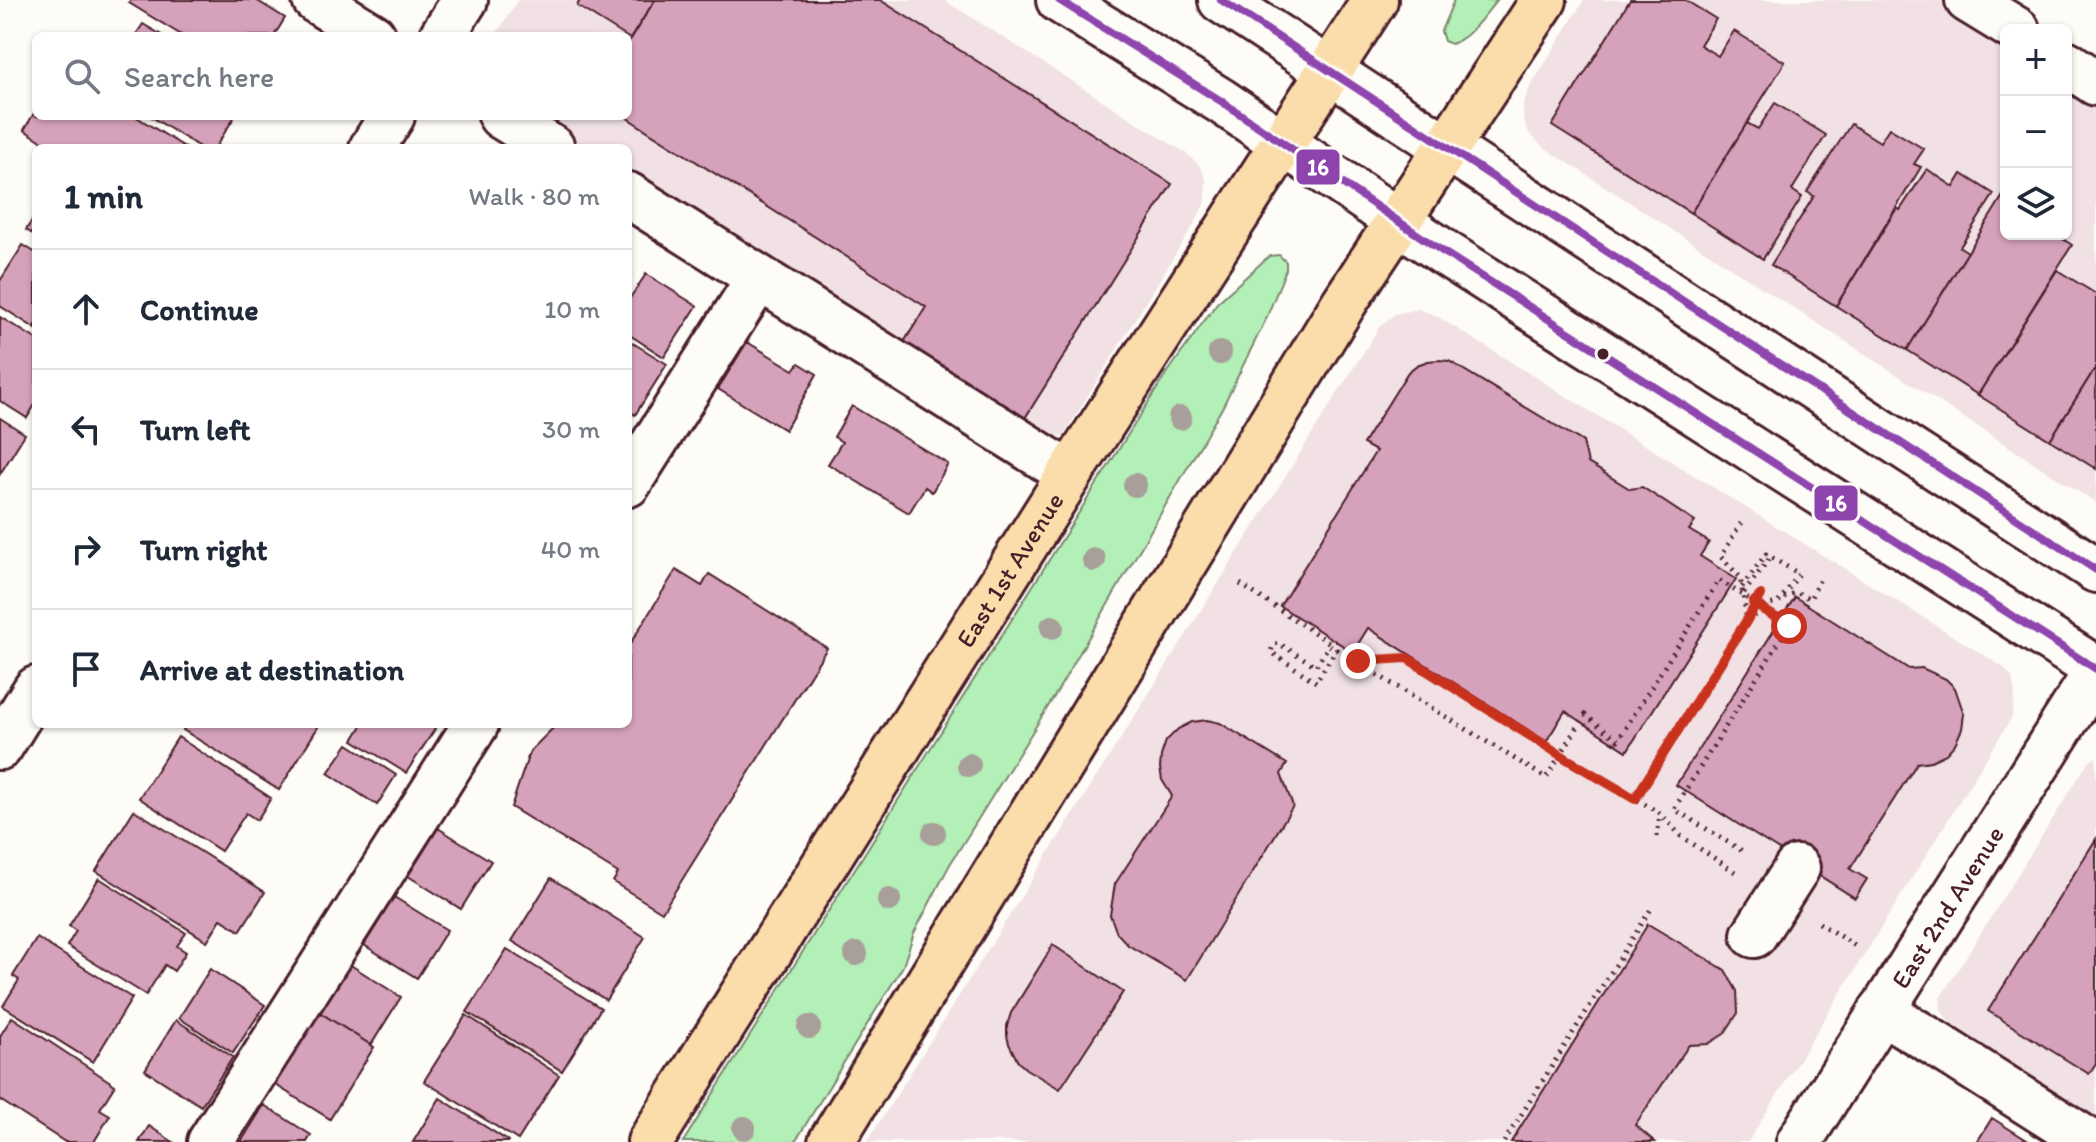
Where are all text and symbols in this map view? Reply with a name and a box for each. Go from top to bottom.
map controls [2000,24,2072,240]
button: + [2000,24,2072,96]
search box [32,32,632,120]
icon: search [60,54,104,98]
text: Search here [124,58,274,95]
button: − [2000,96,2072,168]
line badge: 16 [1295,148,1341,186]
text: 16 [1307,154,1329,181]
button: layers [2000,168,2072,240]
text: 1 min [64,176,143,217]
text: Walk · 80 m [469,180,600,212]
icon: ahead [64,287,108,331]
text: Continue [140,291,259,328]
text: 10 m [544,293,600,325]
unlabelled marker [1595,346,1611,362]
icon: left [64,407,108,451]
text: Turn left [140,411,251,448]
text: 30 m [542,413,600,445]
line badge: 16 [1813,484,1859,522]
street label: East 1st Avenue [949,486,1070,653]
text: 16 [1825,490,1847,517]
icon: right [64,527,108,571]
text: Turn right [140,531,268,568]
text: 40 m [541,533,600,565]
route start [1771,608,1807,644]
route end [1340,643,1376,679]
icon: arrive [64,647,108,691]
text: Arrive at destination [140,651,404,688]
street label: East 2nd Avenue [1884,820,2011,994]

